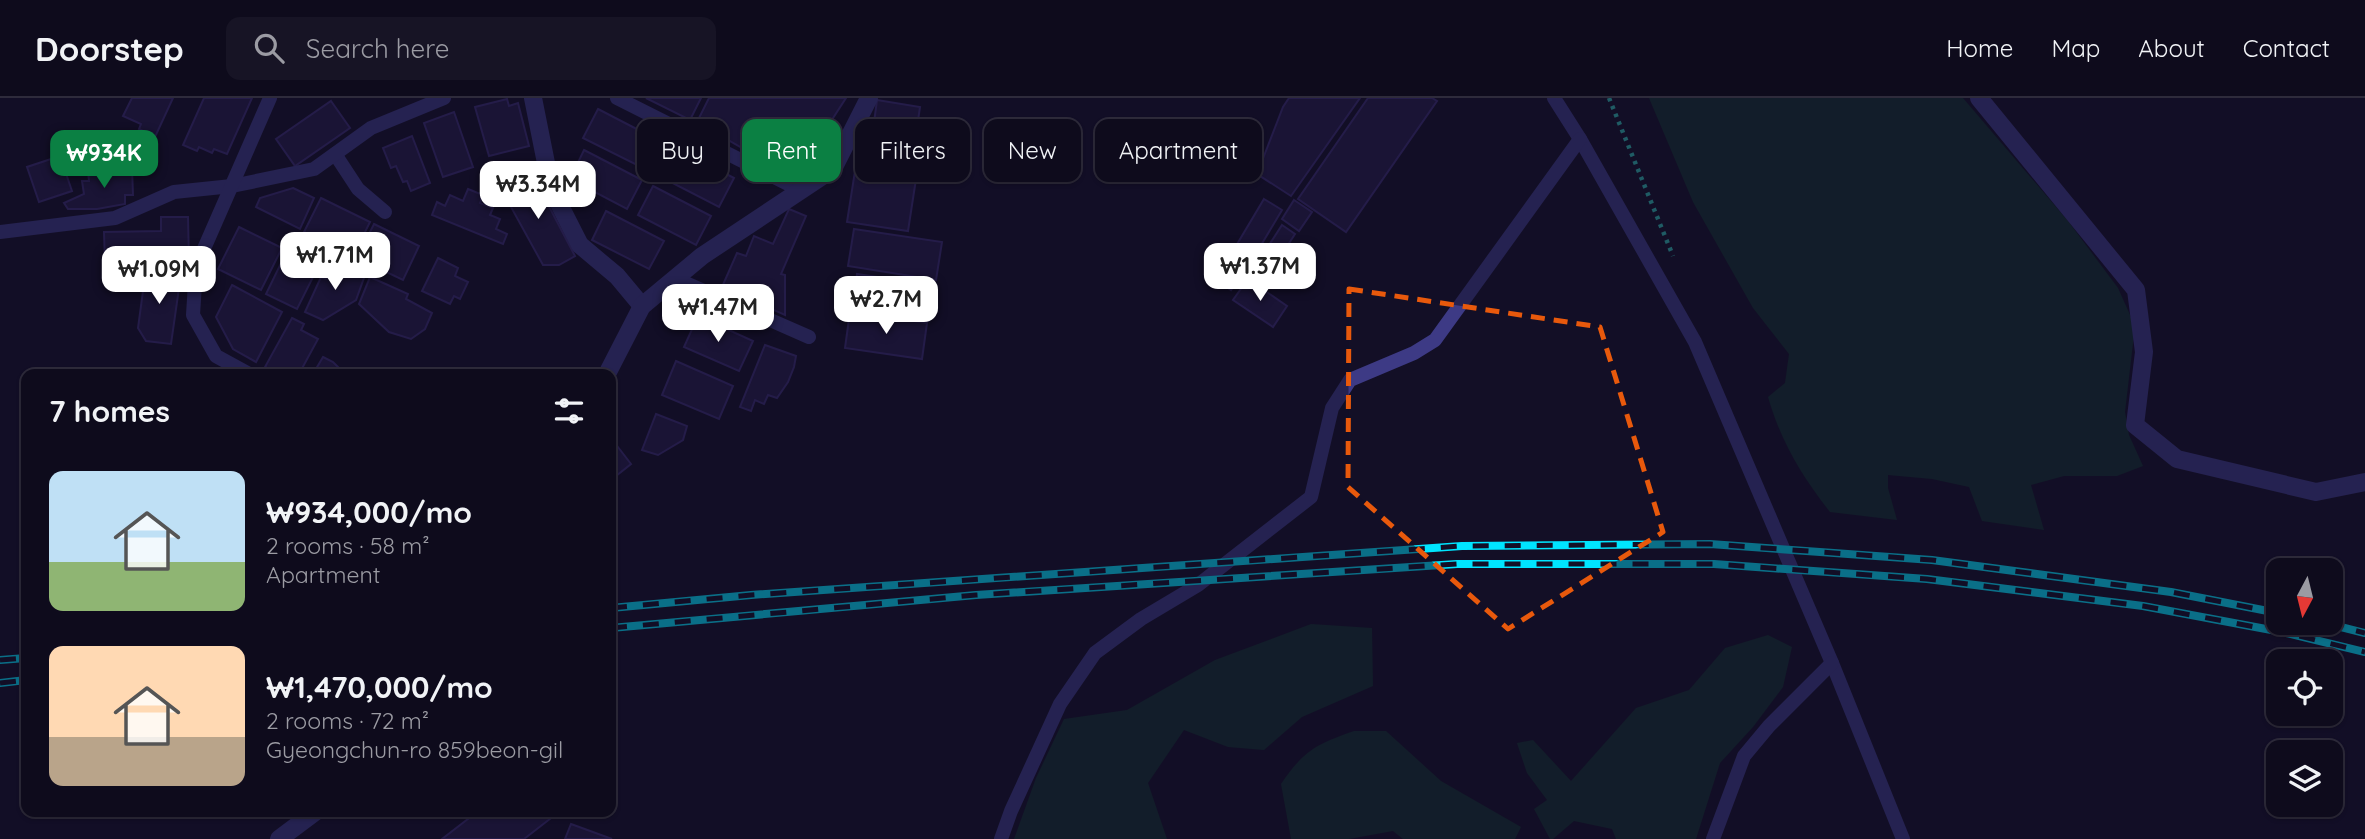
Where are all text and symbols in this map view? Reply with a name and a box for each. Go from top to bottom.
search box [226,17,716,80]
text: Doorstep [35,28,184,69]
icon: search [250,29,288,67]
text: Search here [306,32,449,65]
text: Home [1946,33,2013,63]
text: Map [2051,33,2100,63]
text: About [2138,33,2205,63]
text: Contact [2243,33,2330,63]
chip: Buy [637,119,728,182]
chip: Rent [742,119,841,182]
chip: Filters [855,119,970,182]
chip: New [984,119,1081,182]
chip: Apartment [1095,119,1262,182]
pin: ₩934K [55,130,153,190]
text: ₩934K [66,138,142,167]
pin: ₩3.34M [481,162,595,221]
text: ₩3.34M [496,169,580,198]
pin: ₩1.71M [278,232,392,292]
text: ₩1.71M [296,240,374,269]
pin: ₩1.37M [1203,244,1317,303]
pin: ₩1.09M [102,246,216,306]
text: ₩1.37M [1220,251,1300,280]
text: ₩1.09M [118,254,200,283]
pin: ₩2.7M [837,276,935,336]
text: ₩2.7M [850,284,922,313]
pin: ₩1.47M [661,285,775,344]
text: ₩1.47M [678,292,758,321]
text: 7 homes [49,392,170,430]
icon: filters [550,392,588,430]
text: ₩934,000/mo [266,493,472,531]
icon: home [105,499,189,583]
text: 2 rooms · 58 m² [266,531,429,560]
north arrow [2266,558,2343,635]
map controls [2266,558,2343,817]
text: Apartment [266,560,380,589]
button: locate [2266,649,2343,726]
text: ₩1,470,000/mo [266,668,493,706]
icon: home [105,674,189,758]
text: 2 rooms · 72 m² [266,706,429,735]
text: Gyeongchun-ro 859beon-gil [266,735,563,764]
button: layers [2266,740,2343,817]

